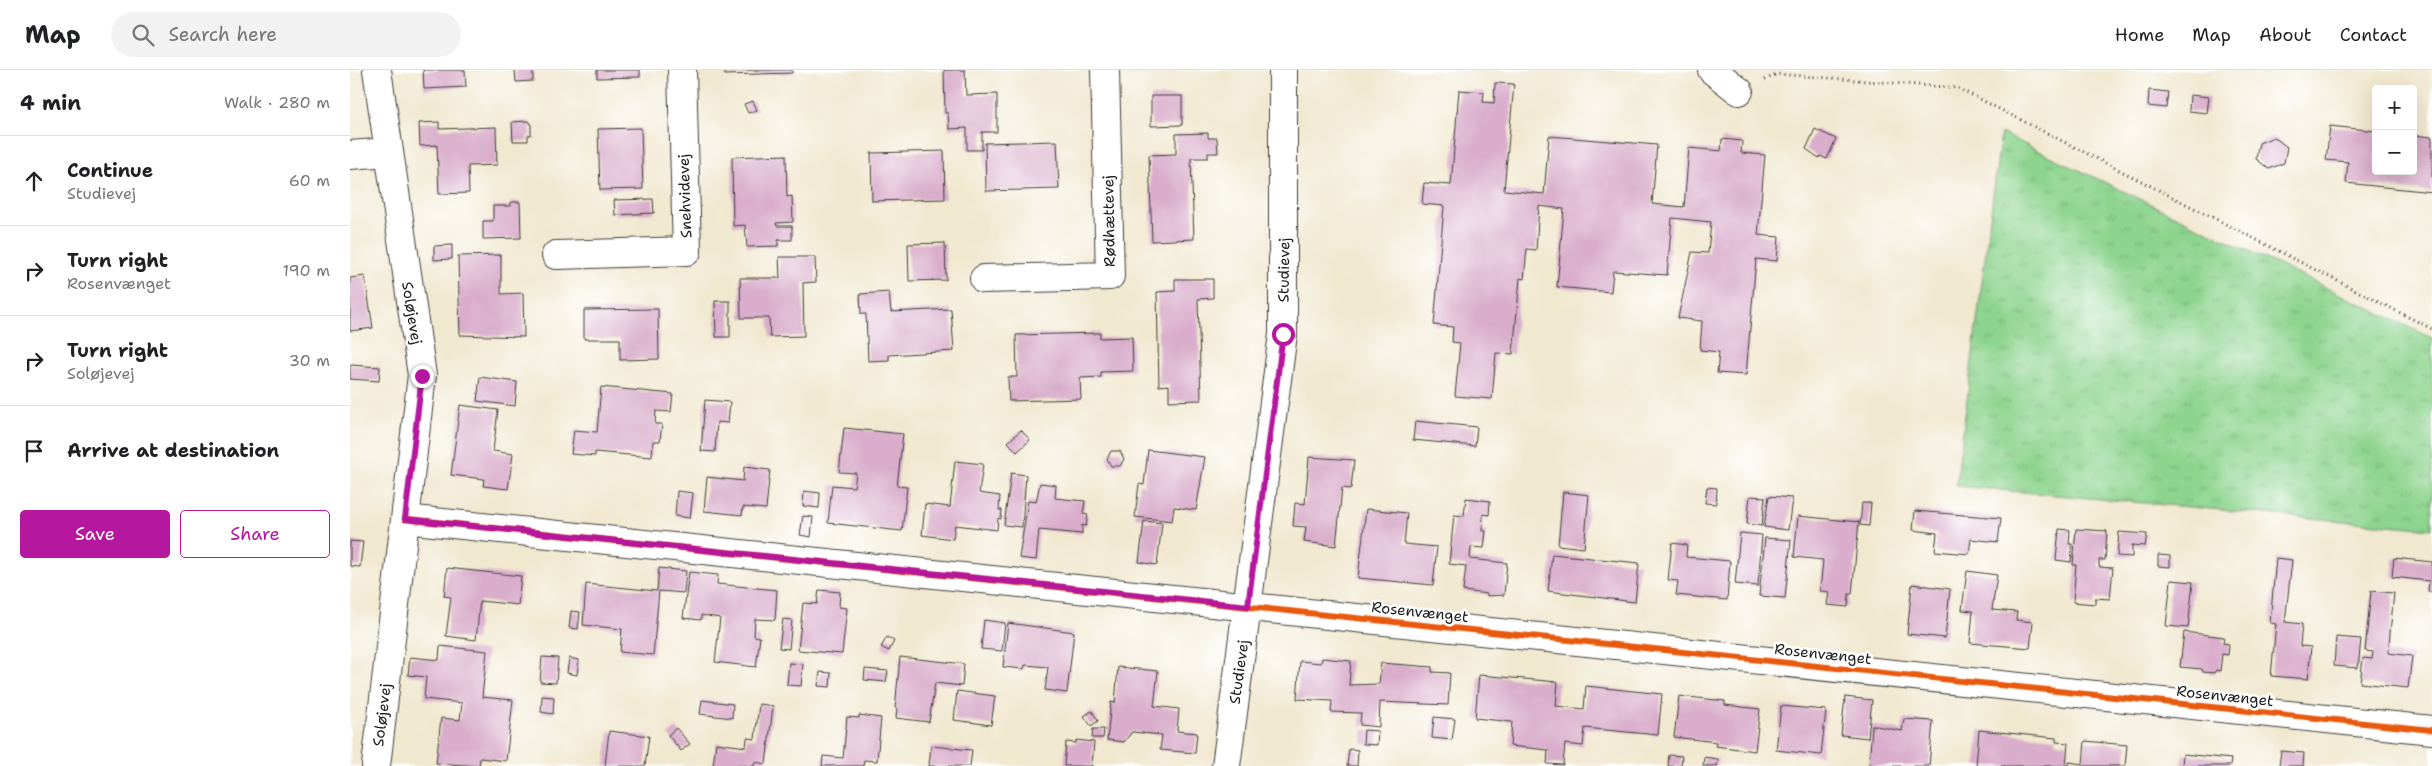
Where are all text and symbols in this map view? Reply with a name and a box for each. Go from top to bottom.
search box [111,12,461,57]
text: Map [25,19,81,51]
icon: search [129,21,157,49]
text: Search here [169,22,277,47]
text: Home [2115,23,2164,47]
text: Map [2192,23,2231,47]
text: About [2259,23,2312,47]
text: Contact [2340,23,2407,47]
map controls [2372,85,2417,175]
button: + [2372,85,2417,130]
text: 4 min [20,89,81,117]
text: Walk · 280 m [224,92,330,113]
button: − [2372,130,2417,175]
street label: Snehvidevej [674,154,696,238]
text: Continue [67,158,153,183]
icon: ahead [20,167,48,195]
text: 60 m [289,170,330,191]
street label: Rødhættevej [1098,175,1120,267]
text: Studievej [67,183,136,204]
street label: Studievej [1273,237,1295,303]
text: Turn right [67,248,168,273]
icon: right [20,257,48,285]
text: 190 m [283,260,330,281]
text: Rosenvænget [67,273,171,294]
street label: Soløjevej [397,280,427,346]
route start [1272,323,1295,346]
text: Turn right [67,338,168,363]
icon: right [20,347,48,375]
text: 30 m [289,350,330,371]
text: Soløjevej [67,363,135,384]
route end [411,365,434,388]
icon: arrive [20,437,48,465]
text: Arrive at destination [67,438,279,463]
button: Save [20,510,170,558]
button: Share [180,510,330,558]
street label: Rosenvænget [1370,597,1470,627]
street label: Studievej [1225,639,1253,705]
street label: Rosenvænget [1773,639,1873,669]
street label: Rosenvænget [2175,681,2275,711]
street label: Soløjevej [368,682,396,748]

